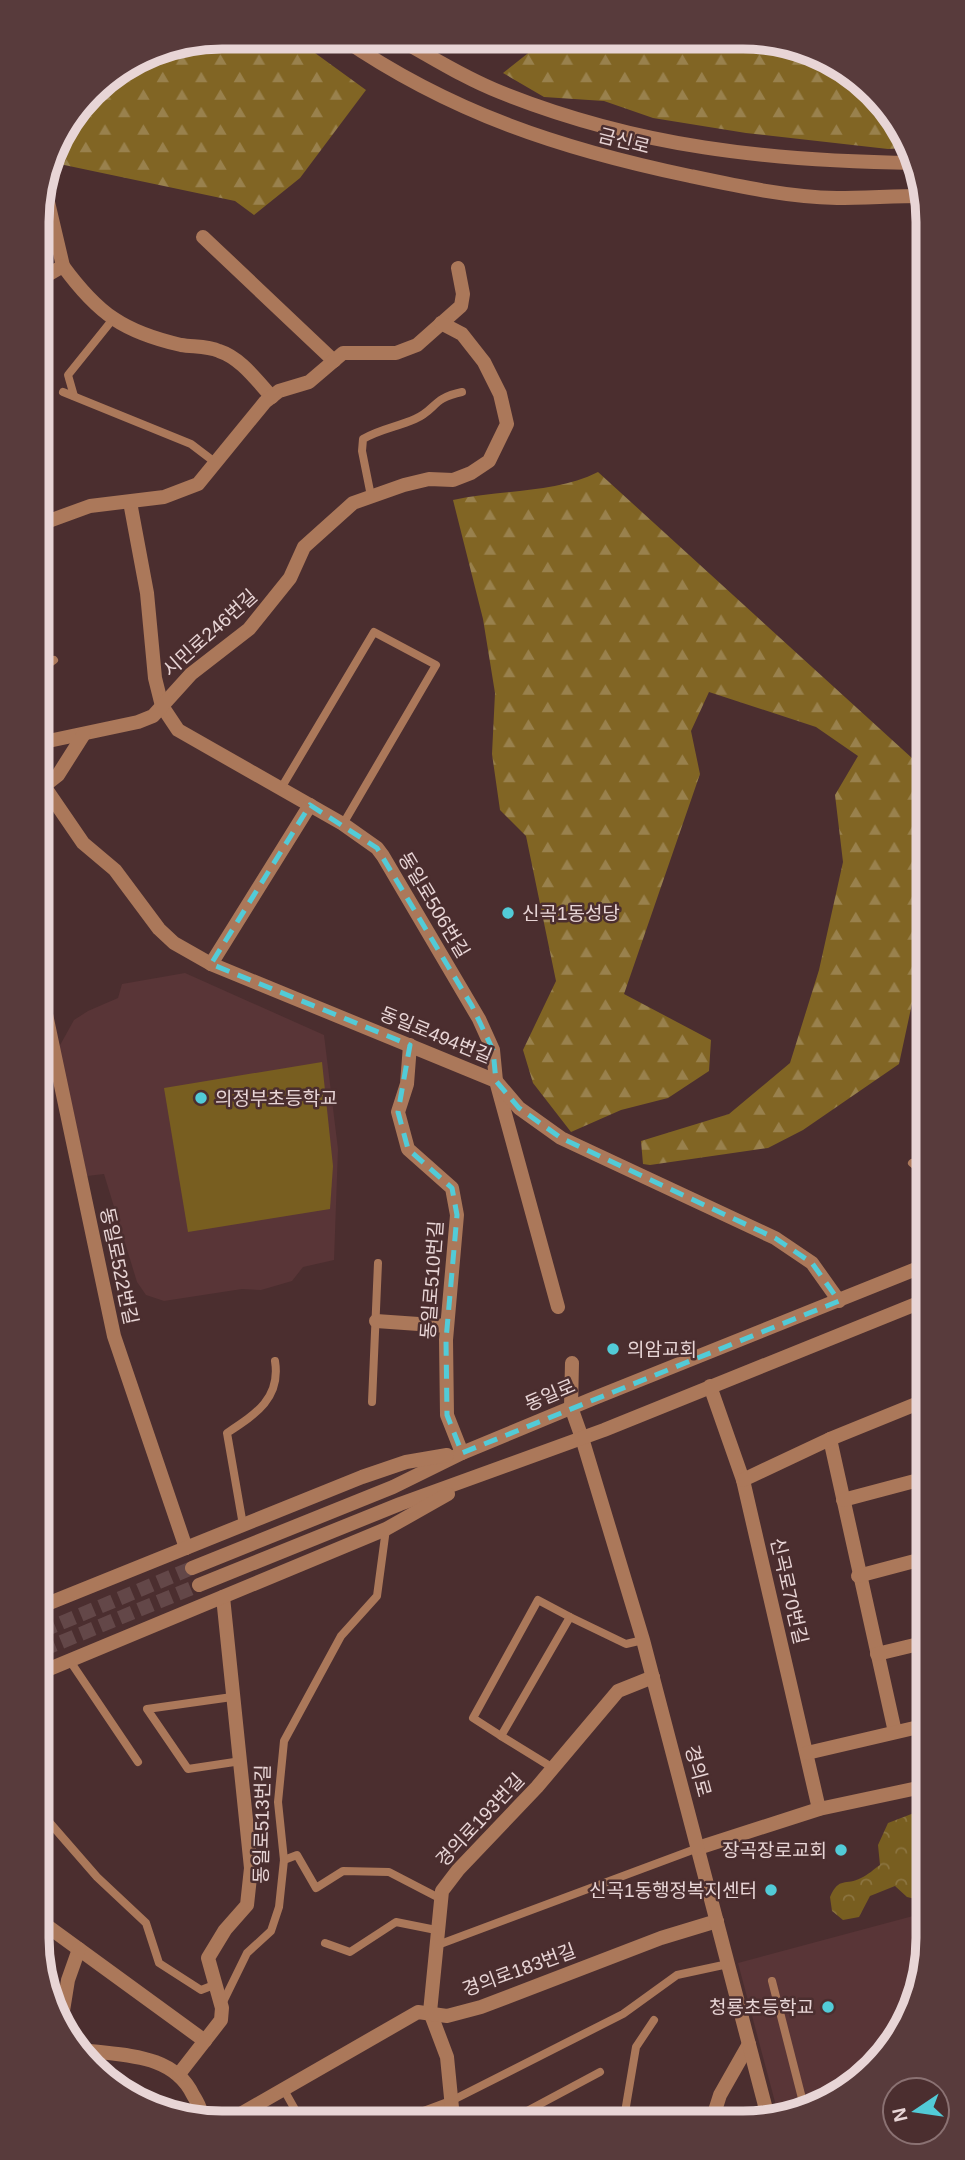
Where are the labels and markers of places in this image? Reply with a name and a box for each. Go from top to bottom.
place label: 신곡1동성당 [522,903,620,924]
marker: 신곡1동성당 [500,905,516,921]
place label: 의정부초등학교 [215,1088,337,1109]
marker: 의정부초등학교 [193,1090,209,1106]
place label: 의암교회 [627,1339,697,1360]
marker: 의암교회 [605,1341,621,1357]
place label: 장곡장로교회 [722,1840,827,1861]
marker: 장곡장로교회 [833,1842,849,1858]
place label: 신곡1동행정복지센터 [589,1880,757,1901]
marker: 신곡1동행정복지센터 [763,1882,779,1898]
place label: 청룡초등학교 [709,1997,814,2018]
marker: 청룡초등학교 [820,1999,836,2015]

